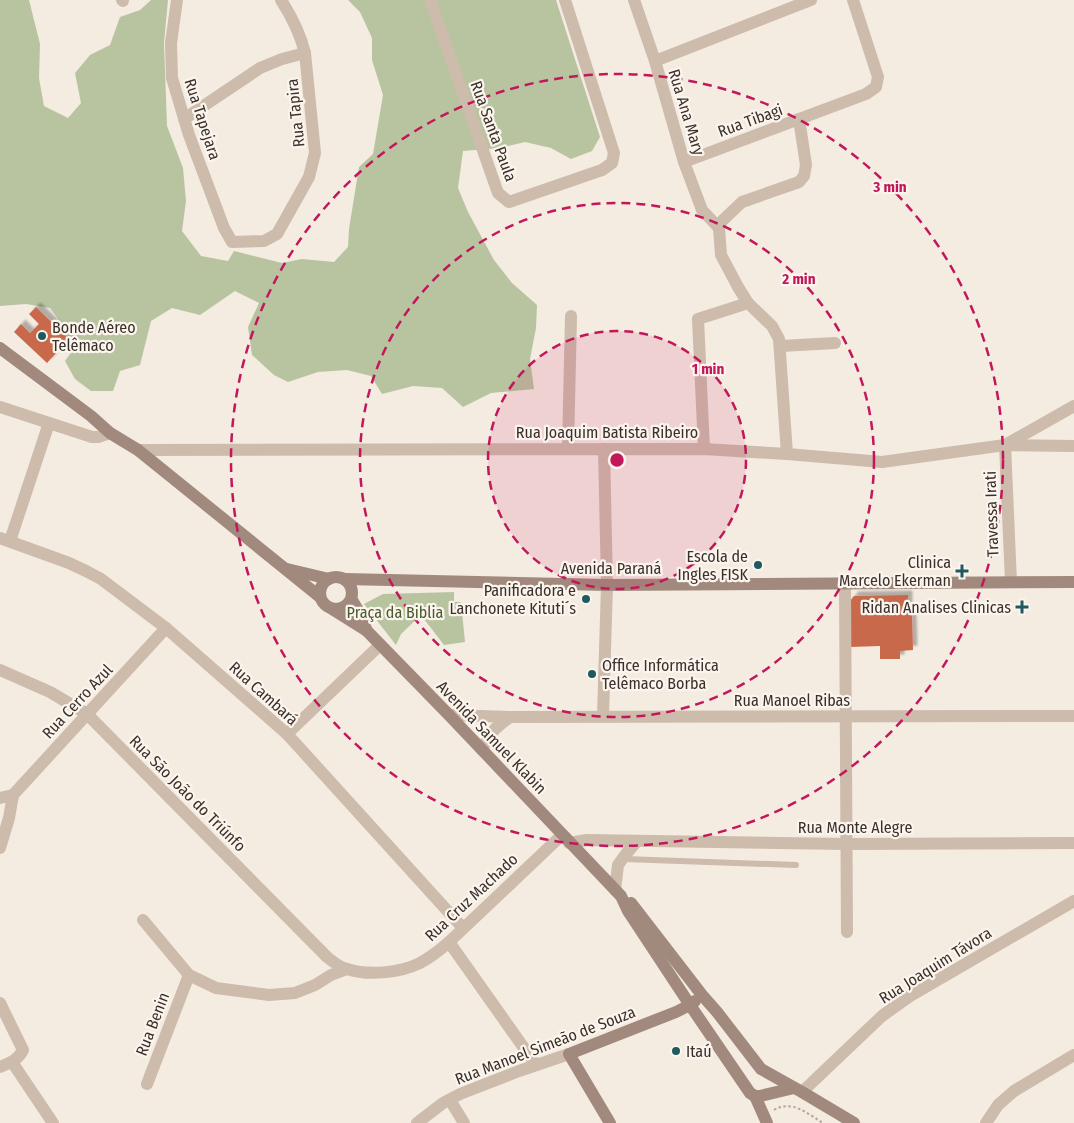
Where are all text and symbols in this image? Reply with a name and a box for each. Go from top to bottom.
street label: Rua Ana Mary [664,67,709,158]
street label: Rua Tapejara [180,76,225,162]
street label: Rua Tapira [282,78,309,148]
street label: Rua Santa Paula [467,78,521,184]
street label: Rua Tibagi [715,100,785,141]
text: 3 min [872,178,907,196]
text: 2 min [781,270,816,288]
place label: Bonde Aéreo Telêmaco [52,318,136,355]
marker: Bonde Aéreo Telêmaco [36,330,48,342]
text: 1 min [692,360,724,378]
street label: Rua Joaquim Batista Ribeiro [516,423,698,442]
centre of rings [608,451,626,469]
street label: Travessa Irati [981,471,1002,557]
place label: Escola de Ingles FISK [678,547,749,584]
place label: Clinica Marcelo Ekerman [839,553,951,590]
street label: Avenida Paraná [561,559,661,578]
marker: Escola de Ingles FISK [752,559,764,571]
marker: Clinica Marcelo Ekerman [955,564,969,578]
place label: Panificadora e Lanchonete Kituti´s [449,581,576,618]
marker: Panificadora e Lanchonete Kituti´s [580,593,592,605]
place label: Ridan Analises Clinicas [862,598,1011,617]
marker: Ridan Analises Clinicas [1015,600,1029,614]
park label: Praça da Biblia [347,603,444,622]
place label: Office Informática Telêmaco Borba [602,656,719,693]
street label: Rua Cambará [225,658,302,729]
street label: Rua Cerro Azul [38,660,117,742]
marker: Office Informática Telêmaco Borba [586,668,598,680]
street label: Avenida Samuel Klabin [433,677,550,798]
street label: Rua Manoel Ribas [734,691,850,710]
street label: Rua São João do Triúnfo [126,731,250,855]
street label: Rua Monte Alegre [798,818,912,837]
street label: Rua Cruz Machado [421,850,522,945]
street label: Rua Joaquim Távora [876,923,995,1008]
street label: Rua Benin [132,990,173,1059]
street label: Rua Manoel Simeão de Souza [452,1002,638,1089]
place label: Itaú [686,1042,712,1061]
marker: Itaú [670,1045,682,1057]

